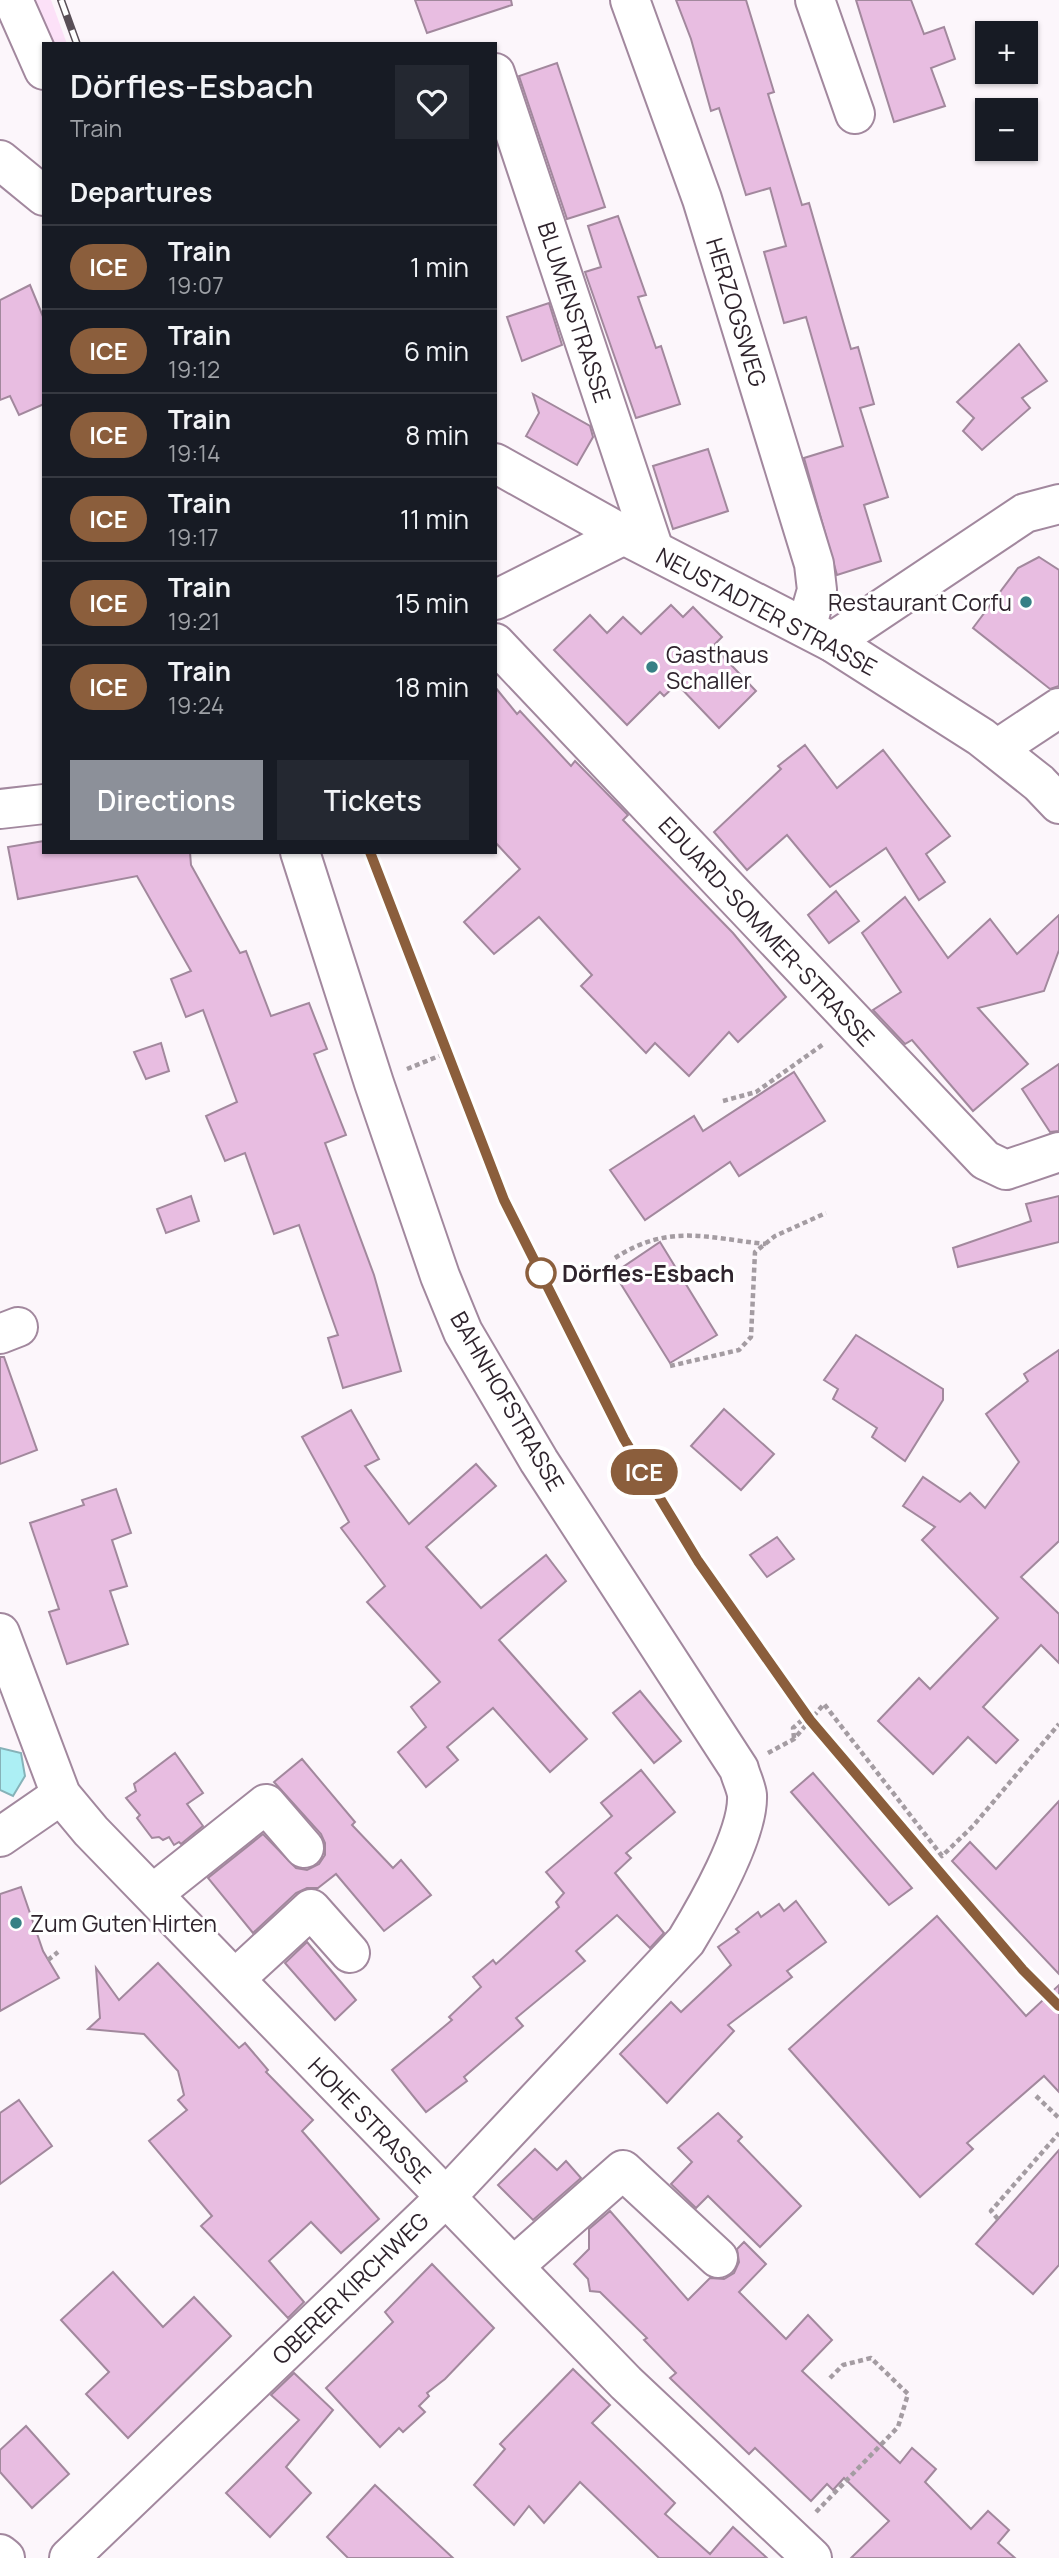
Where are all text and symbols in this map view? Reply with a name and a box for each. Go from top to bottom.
map controls [975,21,1038,161]
button: + [975,21,1038,84]
text: Dörfles-Esbach [70,63,314,108]
button: heart [395,65,469,139]
button: − [975,98,1038,161]
text: Train [70,112,122,144]
text: Departures [70,174,212,210]
street label: BLUMENSTRASSE [531,217,619,407]
text: Train [168,233,231,269]
street label: HERZOGSWEG [699,234,775,390]
text: 1 min [410,249,469,285]
text: ICE [89,250,128,283]
text: 19:07 [168,269,224,301]
text: Train [168,317,231,353]
text: 6 min [404,333,469,369]
text: ICE [89,334,128,367]
text: 19:12 [168,353,220,385]
text: Train [168,401,231,437]
text: 8 min [405,417,469,453]
text: ICE [89,418,128,451]
text: 19:14 [168,437,221,469]
text: Train [168,485,231,521]
text: 11 min [400,501,469,537]
text: ICE [89,502,128,535]
text: 19:17 [168,521,219,553]
street label: NEUSTADTER STRASSE [651,539,883,683]
text: Train [168,569,231,605]
text: 15 min [395,585,469,621]
text: ICE [89,586,128,619]
place label: Restaurant Corfu [828,586,1012,618]
marker: Restaurant Corfu [1018,594,1034,610]
text: 19:21 [168,605,220,637]
place label: Gasthaus Schaller [666,638,768,696]
text: Train [168,653,231,689]
marker: Gasthaus Schaller [644,659,660,675]
text: 18 min [395,669,469,705]
text: ICE [89,670,128,703]
text: 19:24 [168,689,224,721]
button: Directions [70,760,263,840]
button: Tickets [277,760,469,840]
street label: EDUARD-SOMMER-STRASSE [652,809,882,1053]
place label: Dörfles-Esbach [562,1257,734,1289]
marker: Dörfles-Esbach [526,1258,556,1288]
street label: BAHNHOFSTRASSE [444,1305,572,1497]
line badge: ICE [604,1449,684,1495]
text: ICE [625,1455,663,1488]
place label: Zum Guten Hirten [30,1907,217,1939]
marker: Zum Guten Hirten [8,1915,24,1931]
street label: HOHE STRASSE [301,2050,439,2190]
street label: OBERER KIRCHWEG [265,2205,435,2371]

